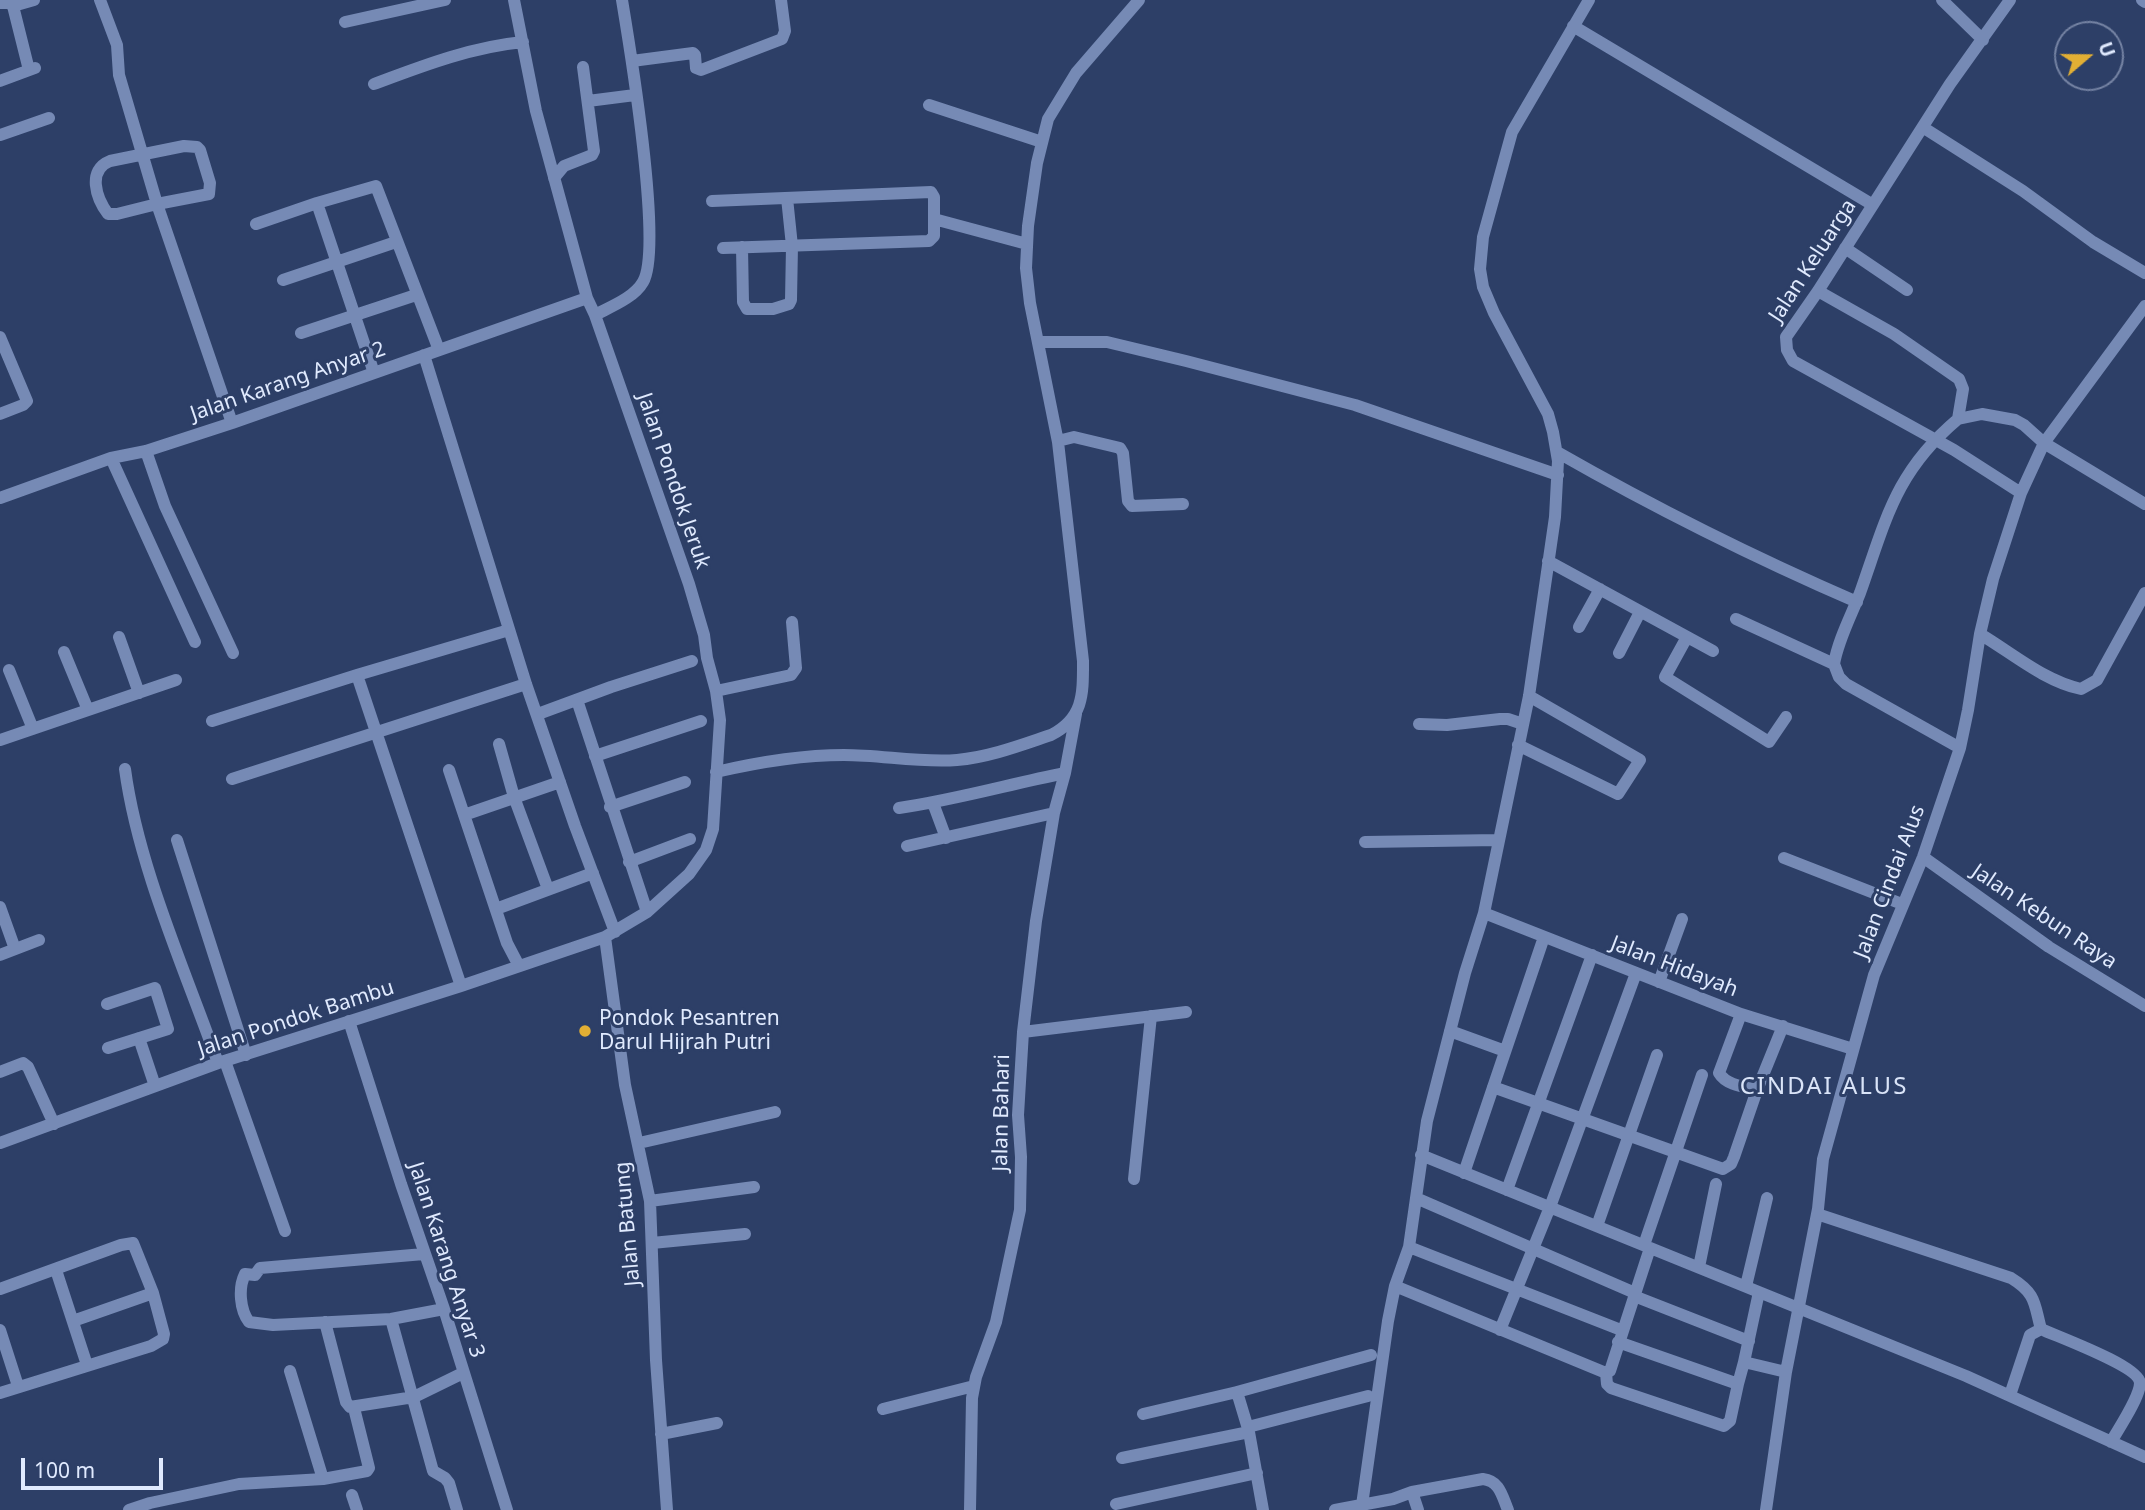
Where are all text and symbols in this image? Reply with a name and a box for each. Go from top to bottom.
north arrow [2054,21,2124,91]
text: U [2092,38,2122,61]
street label: Jalan Keluarga [1764,195,1862,327]
street label: Jalan Karang Anyar 2 [187,337,389,427]
street label: Jalan Pondok Jeruk [631,390,715,572]
street label: Jalan Cindai Alus [1849,802,1931,962]
street label: Jalan Kebun Raya [1967,859,2121,975]
street label: Jalan Hidayah [1607,931,1741,1003]
street label: Jalan Pondok Bambu [195,975,397,1063]
place label: Pondok Pesantren Darul Hijrah Putri [599,1006,780,1056]
marker: Pondok Pesantren Darul Hijrah Putri [577,1023,593,1039]
street label: Jalan Bahari [988,1054,1016,1172]
district label: CINDAI ALUS [1741,1073,1907,1101]
street label: Jalan Karang Anyar 3 [402,1159,490,1361]
street label: Jalan Batung [610,1161,646,1287]
scale bar [24,1444,166,1488]
text: 100 m [34,1456,95,1484]

